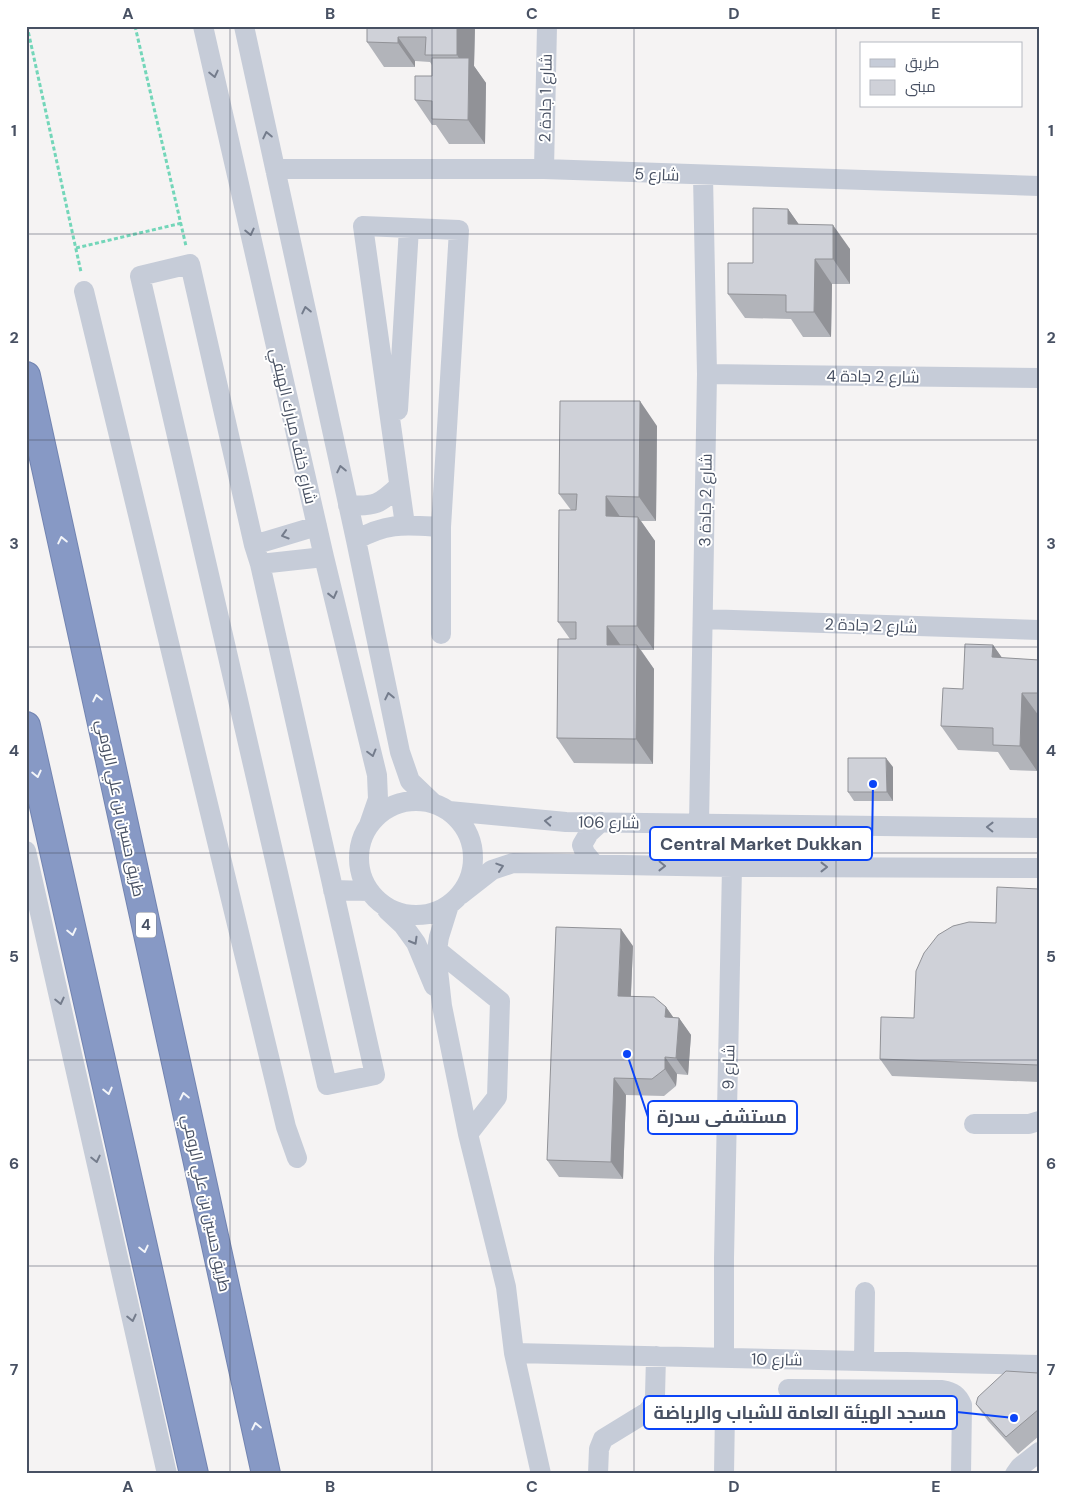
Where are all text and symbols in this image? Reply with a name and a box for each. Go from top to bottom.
text: A [122,3,134,24]
text: B [325,3,335,24]
text: C [526,3,538,24]
text: D [728,3,740,24]
text: E [931,3,941,24]
legend [860,42,1022,108]
text: طريق [905,53,939,73]
street label: شارع 1 جادة 2 [534,54,558,143]
one-way arrow [208,69,219,78]
text: مبنى [905,77,936,97]
text: 1 [11,120,17,141]
text: 1 [1048,120,1054,141]
one-way arrow [262,130,273,139]
street label: شارع 5 [634,163,680,187]
one-way arrow [244,228,255,237]
one-way arrow [301,306,312,315]
text: 2 [9,327,19,348]
text: 2 [1046,327,1056,348]
street label: شارع خلف مبارك الهيفي [262,346,322,507]
street label: شارع 2 جادة 4 [826,365,920,389]
street label: شارع 2 جادة 3 [694,453,718,547]
one-way arrow [336,465,346,474]
one-way arrow [282,530,290,540]
text: 3 [9,533,19,554]
text: 3 [1046,533,1056,554]
one-way arrow [57,535,68,544]
one-way arrow [327,591,338,600]
street label: شارع 2 جادة 2 [824,613,918,639]
one-way arrow [384,692,395,701]
one-way arrow [92,694,103,703]
street label: طريق حسين بن علي الرومي [89,718,150,899]
text: 4 [9,740,19,761]
text: 4 [1046,740,1056,761]
one-way arrow [366,749,376,757]
one-way arrow [31,769,42,778]
street label: شارع 106 [578,811,640,835]
one-way arrow [543,815,551,826]
one-way arrow [986,822,994,832]
callout: Central Market Dukkan [650,827,872,860]
text: Central Market Dukkan [660,832,862,856]
one-way arrow [658,860,666,871]
one-way arrow [821,862,829,872]
one-way arrow [495,863,504,873]
road number: 4 [136,912,156,938]
one-way arrow [67,928,77,937]
one-way arrow [408,936,418,945]
text: 5 [9,946,19,967]
text: 5 [1046,946,1056,967]
one-way arrow [54,996,65,1005]
street label: شارع 9 [718,1044,740,1090]
one-way arrow [102,1086,113,1095]
one-way arrow [179,1092,189,1101]
callout: مستشفى سدرة [648,1101,797,1134]
text: مستشفى سدرة [657,1105,787,1129]
street label: طريق حسين بن علي الرومي [175,1113,236,1294]
text: 6 [9,1153,19,1174]
text: 6 [1046,1153,1056,1174]
one-way arrow [90,1155,101,1164]
one-way arrow [138,1245,149,1254]
one-way arrow [126,1313,137,1322]
street label: شارع 10 [751,1349,803,1371]
text: 7 [10,1359,19,1380]
text: 7 [1047,1359,1056,1380]
callout: مسجد الهيئة العامة للشباب والرياضة [644,1396,957,1429]
text: مسجد الهيئة العامة للشباب والرياضة [654,1401,946,1425]
one-way arrow [251,1422,261,1431]
text: A [122,1476,134,1497]
text: B [325,1476,335,1497]
text: C [526,1476,538,1497]
text: D [728,1476,740,1497]
text: E [931,1476,941,1497]

